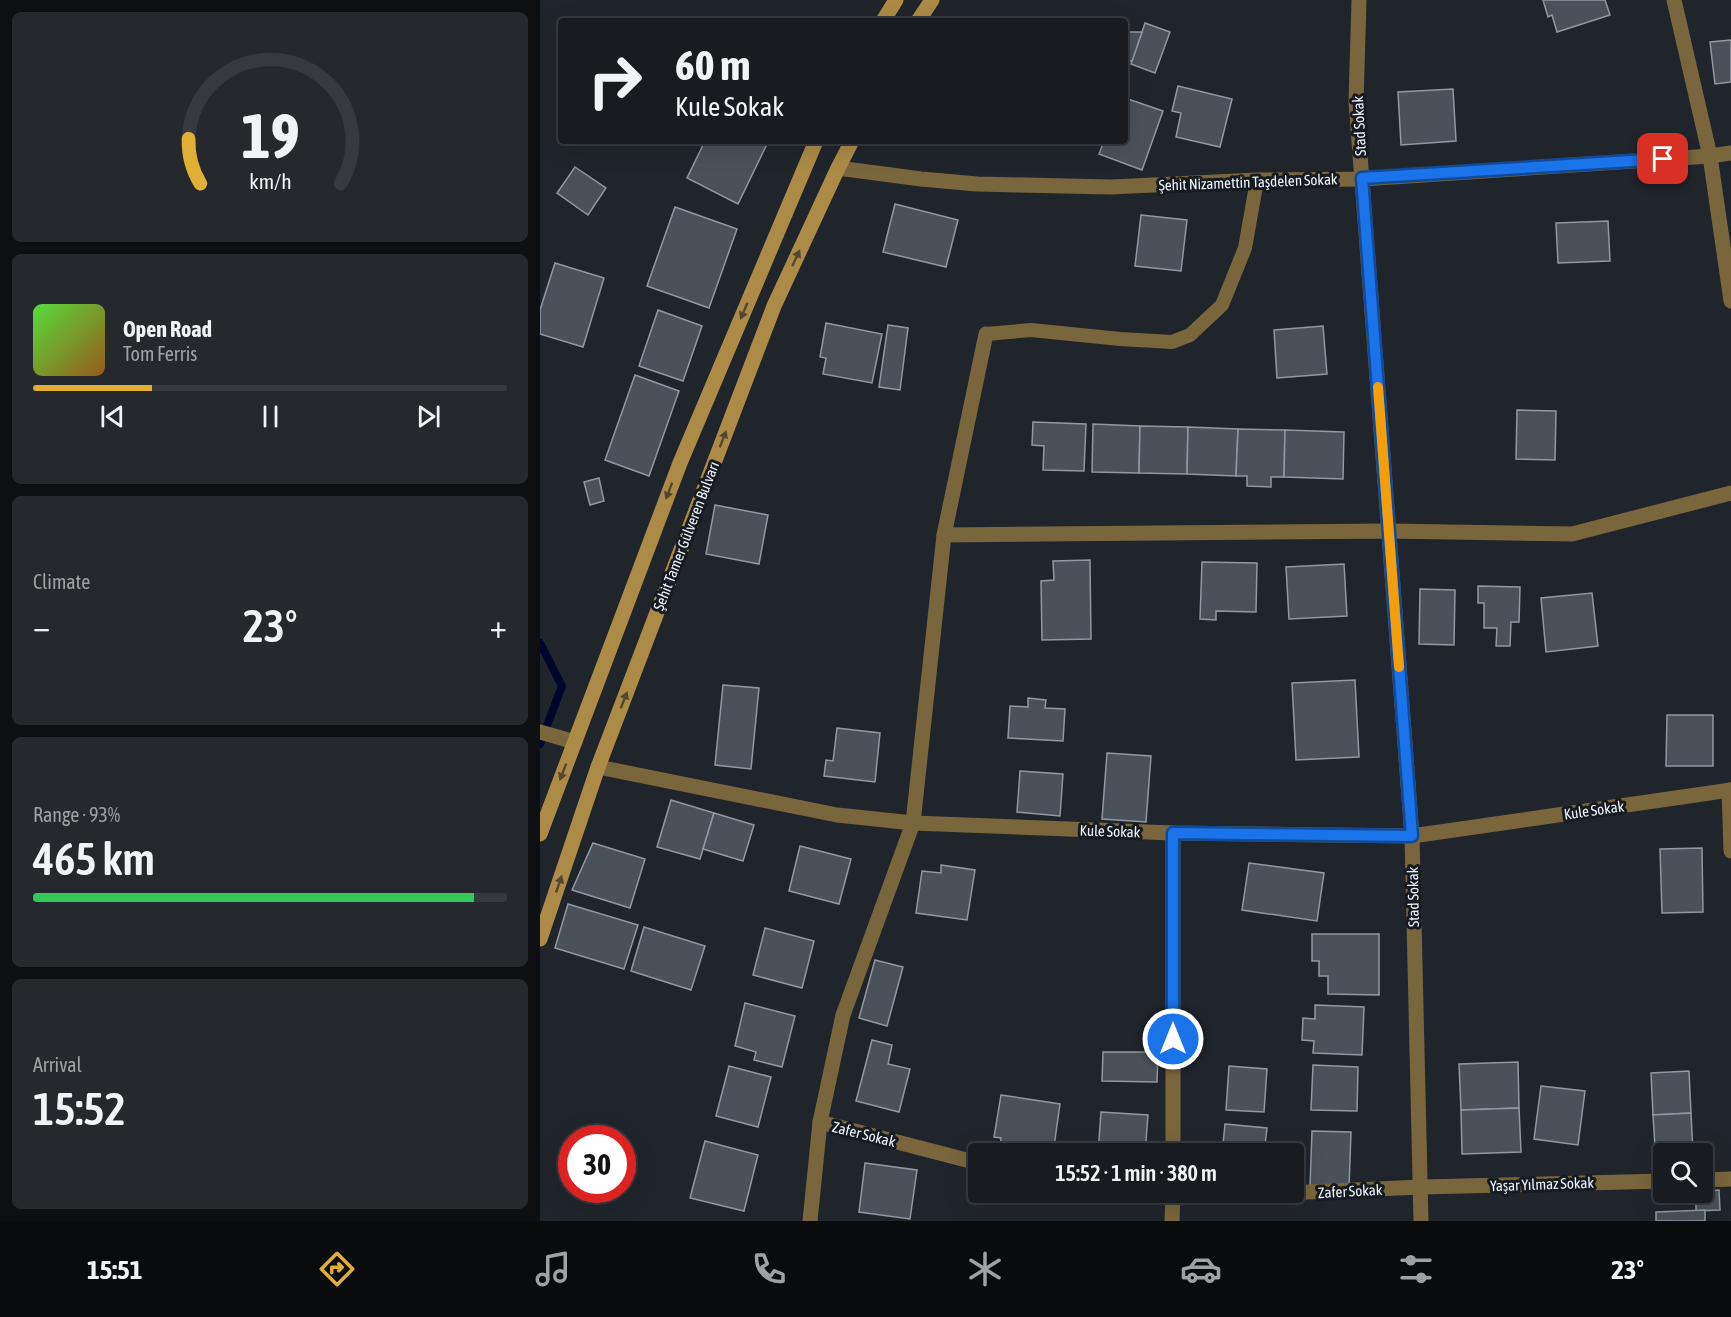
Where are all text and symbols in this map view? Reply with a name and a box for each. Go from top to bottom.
text: 60 m [675,41,750,89]
icon: right [576,42,654,120]
text: Kule Sokak [675,91,784,122]
street label: Stad Sokak [1349,95,1369,157]
text: 19 [241,100,299,171]
pin [1637,133,1688,184]
icon: arrive [1646,142,1679,175]
text: km/h [249,169,291,194]
street label: Şehit Nizamettin Taşdelen Sokak [1158,170,1338,194]
one-way arrow [791,249,801,267]
one-way arrow [739,302,748,320]
text: Open Road [123,316,212,342]
text: Tom Ferris [123,342,197,365]
icon: previous [96,400,129,433]
icon: pause [254,400,287,433]
icon: next [412,400,445,433]
one-way arrow [719,430,728,448]
street label: Şehit Tamer Gülveren Bulvarı [650,459,722,613]
one-way arrow [664,482,674,500]
text: Climate [33,570,90,593]
text: 23° [243,600,297,652]
text: − [33,607,50,645]
text: + [490,607,507,645]
one-way arrow [620,691,629,709]
one-way arrow [558,763,568,781]
street label: Kule Sokak [1563,797,1626,823]
text: Range · 93% [33,803,120,826]
street label: Kule Sokak [1079,821,1141,841]
text: 465 km [33,833,155,885]
street label: Stad Sokak [1404,866,1422,927]
one-way arrow [554,875,564,893]
position arrow [1141,1007,1205,1071]
text: Arrival [33,1053,82,1076]
text: 15:52 [33,1083,126,1135]
street label: Zafer Sokak [831,1118,898,1150]
speed limit sign: 30 [558,1125,636,1203]
map controls [1653,1143,1713,1203]
button: search [1653,1143,1713,1203]
text: 15:52 · 1 min · 380 m [1055,1160,1217,1186]
street label: Yaşar Yılmaz Sokak [1490,1174,1595,1194]
street label: Zafer Sokak [1317,1181,1383,1201]
icon: directions [316,1248,358,1290]
icon: music [532,1248,574,1290]
icon: phone [748,1248,790,1290]
icon: climate [964,1248,1006,1290]
icon: car [1180,1248,1222,1290]
icon: filters [1395,1248,1437,1290]
text: 15:51 [87,1254,142,1285]
text: 23° [1611,1254,1644,1285]

